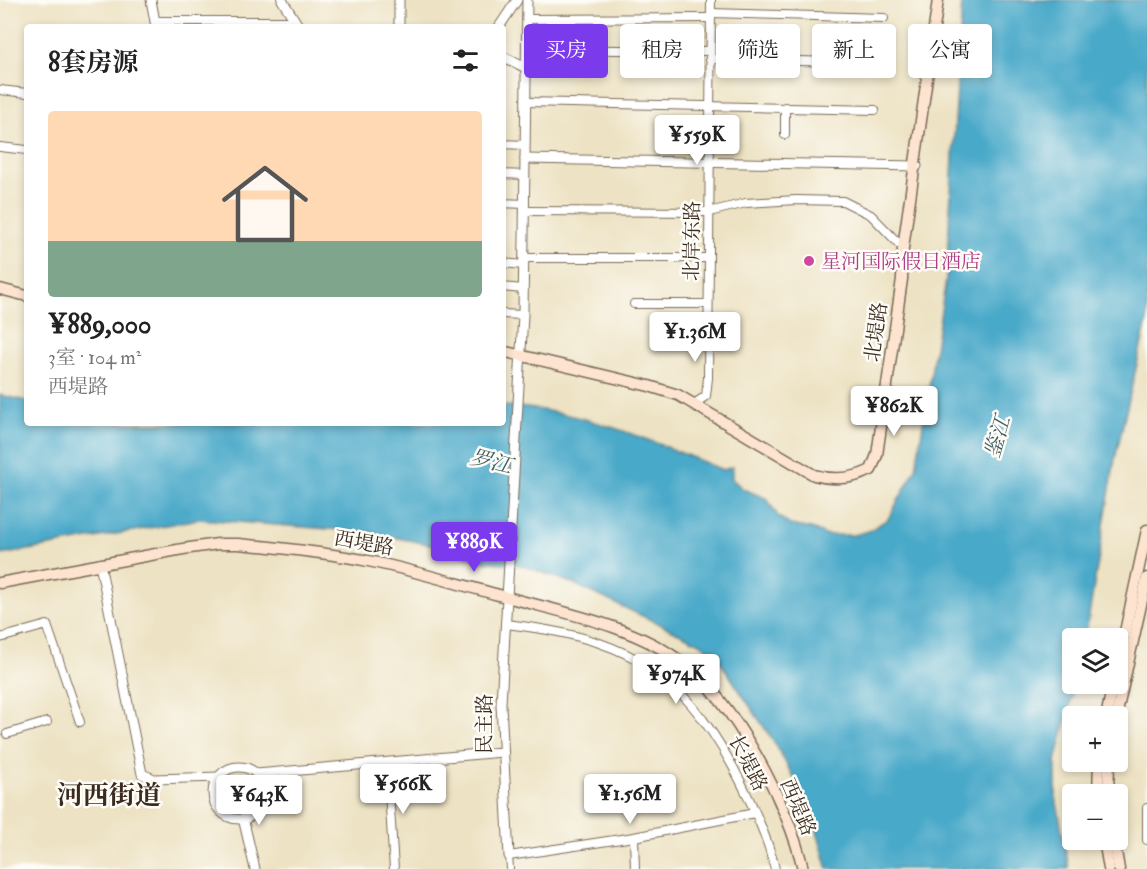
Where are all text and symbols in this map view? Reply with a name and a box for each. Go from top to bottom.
chip: 买房 [524,24,608,78]
chip: 租房 [620,24,704,78]
chip: 筛选 [716,24,800,78]
chip: 新上 [812,24,896,78]
chip: 公寓 [908,24,992,78]
icon: filters [449,44,482,77]
text: 8套房源 [48,47,138,79]
pin: ¥559K [655,115,739,166]
text: ¥559K [669,122,725,147]
icon: home [211,150,319,258]
street label: 北岸东路 [679,201,705,281]
place label: 星河国际假日酒店 [821,249,981,274]
marker: 星河国际假日酒店 [802,254,816,268]
street label: 北堤路 [859,301,893,363]
text: ¥889,000 [48,309,151,341]
pin: ¥1.36M [646,312,744,363]
text: ¥1.36M [663,319,727,344]
text: 3室 · 104 m² [48,345,141,370]
text: 西堤路 [48,374,108,399]
pin: ¥862K [852,386,936,437]
text: ¥862K [865,393,923,418]
water label: 鉴江 [979,410,1018,461]
water label: 罗江 [467,444,518,481]
pin: ¥889K [432,522,516,573]
street label: 西堤路 [332,525,396,561]
text: ¥889K [445,529,503,554]
map controls [1062,628,1128,850]
button: layers [1062,628,1128,694]
pin: ¥974K [634,654,718,705]
text: ¥974K [647,661,705,686]
street label: 民主路 [472,694,497,754]
button: + [1062,706,1128,772]
street label: 长堤路 [723,731,773,795]
pin: ¥566K [361,764,445,815]
text: ¥566K [374,771,432,796]
pin: ¥1.56M [581,774,679,825]
pin: ¥643K [217,775,301,826]
street label: 西堤路 [775,775,821,839]
district label: 河西街道 [57,780,161,812]
text: ¥1.56M [598,781,662,806]
text: ¥643K [230,782,288,807]
button: − [1062,784,1128,850]

